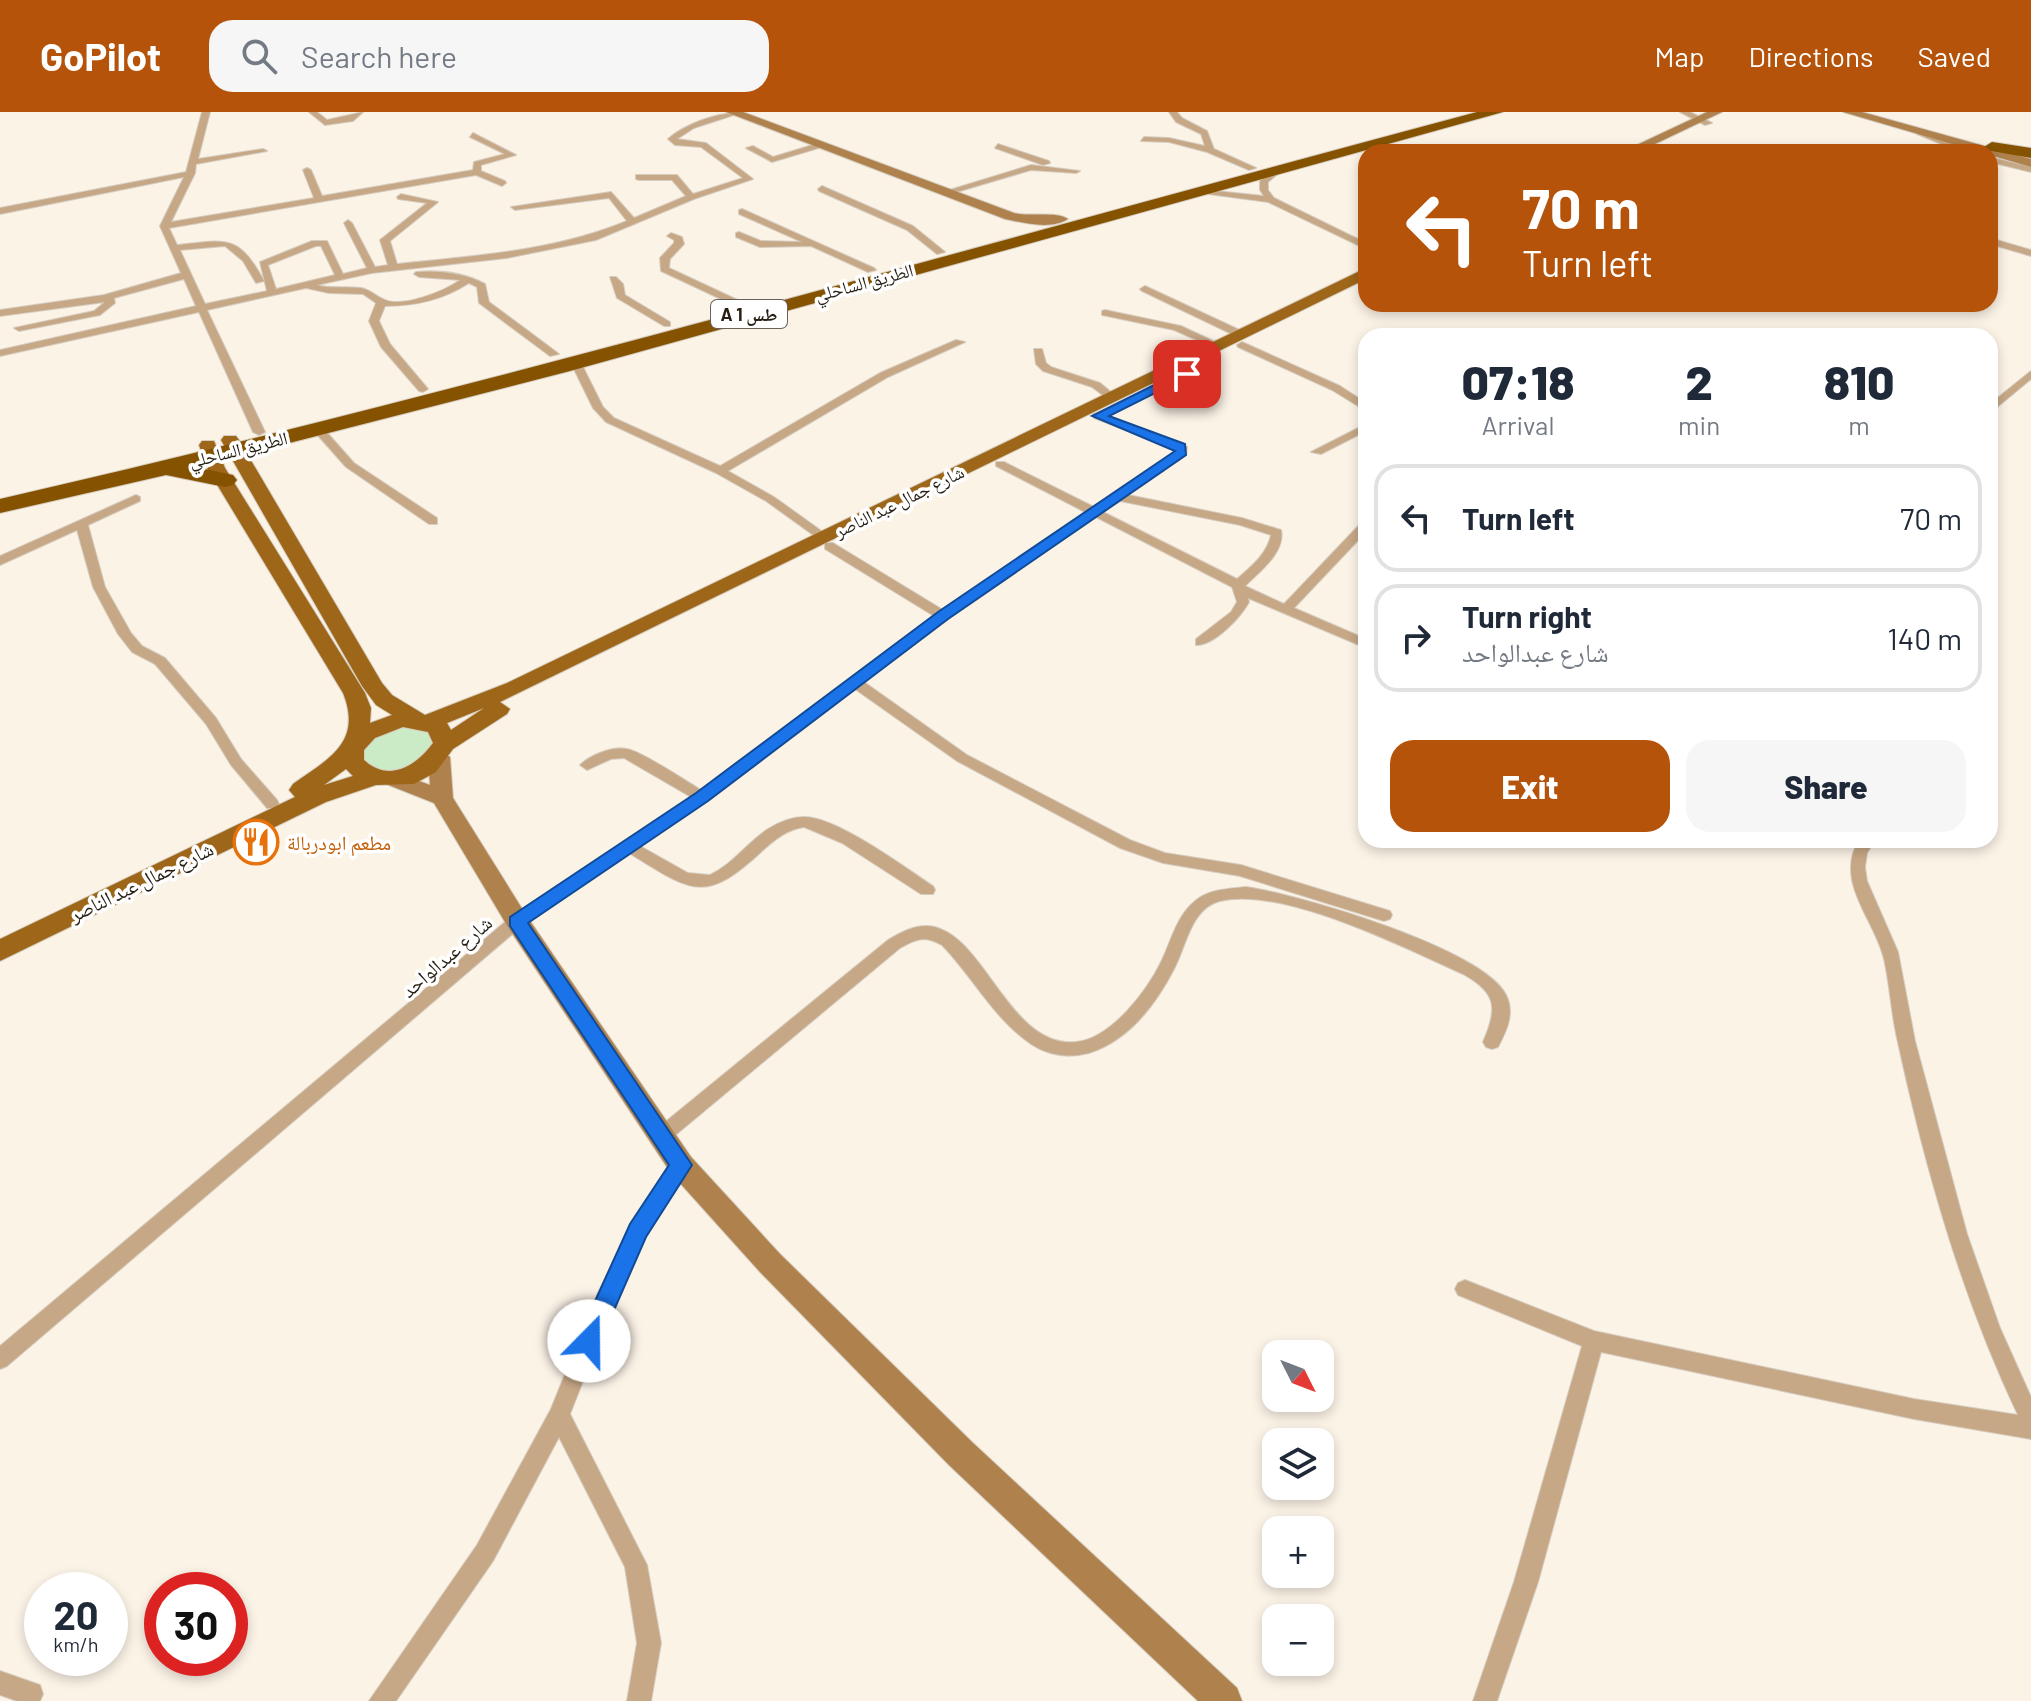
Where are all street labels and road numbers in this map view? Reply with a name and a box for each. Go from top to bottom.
street label: الطريق الساحلي [812,258,917,310]
road number: A 1 طس [711,300,787,328]
street label: الطريق الساحلي [186,426,291,476]
street label: شارع جمال عبد الناصر [830,460,968,543]
street label: شارع جمال عبد الناصر [64,836,218,928]
street label: شارع عبدالواحد [396,910,498,1004]

